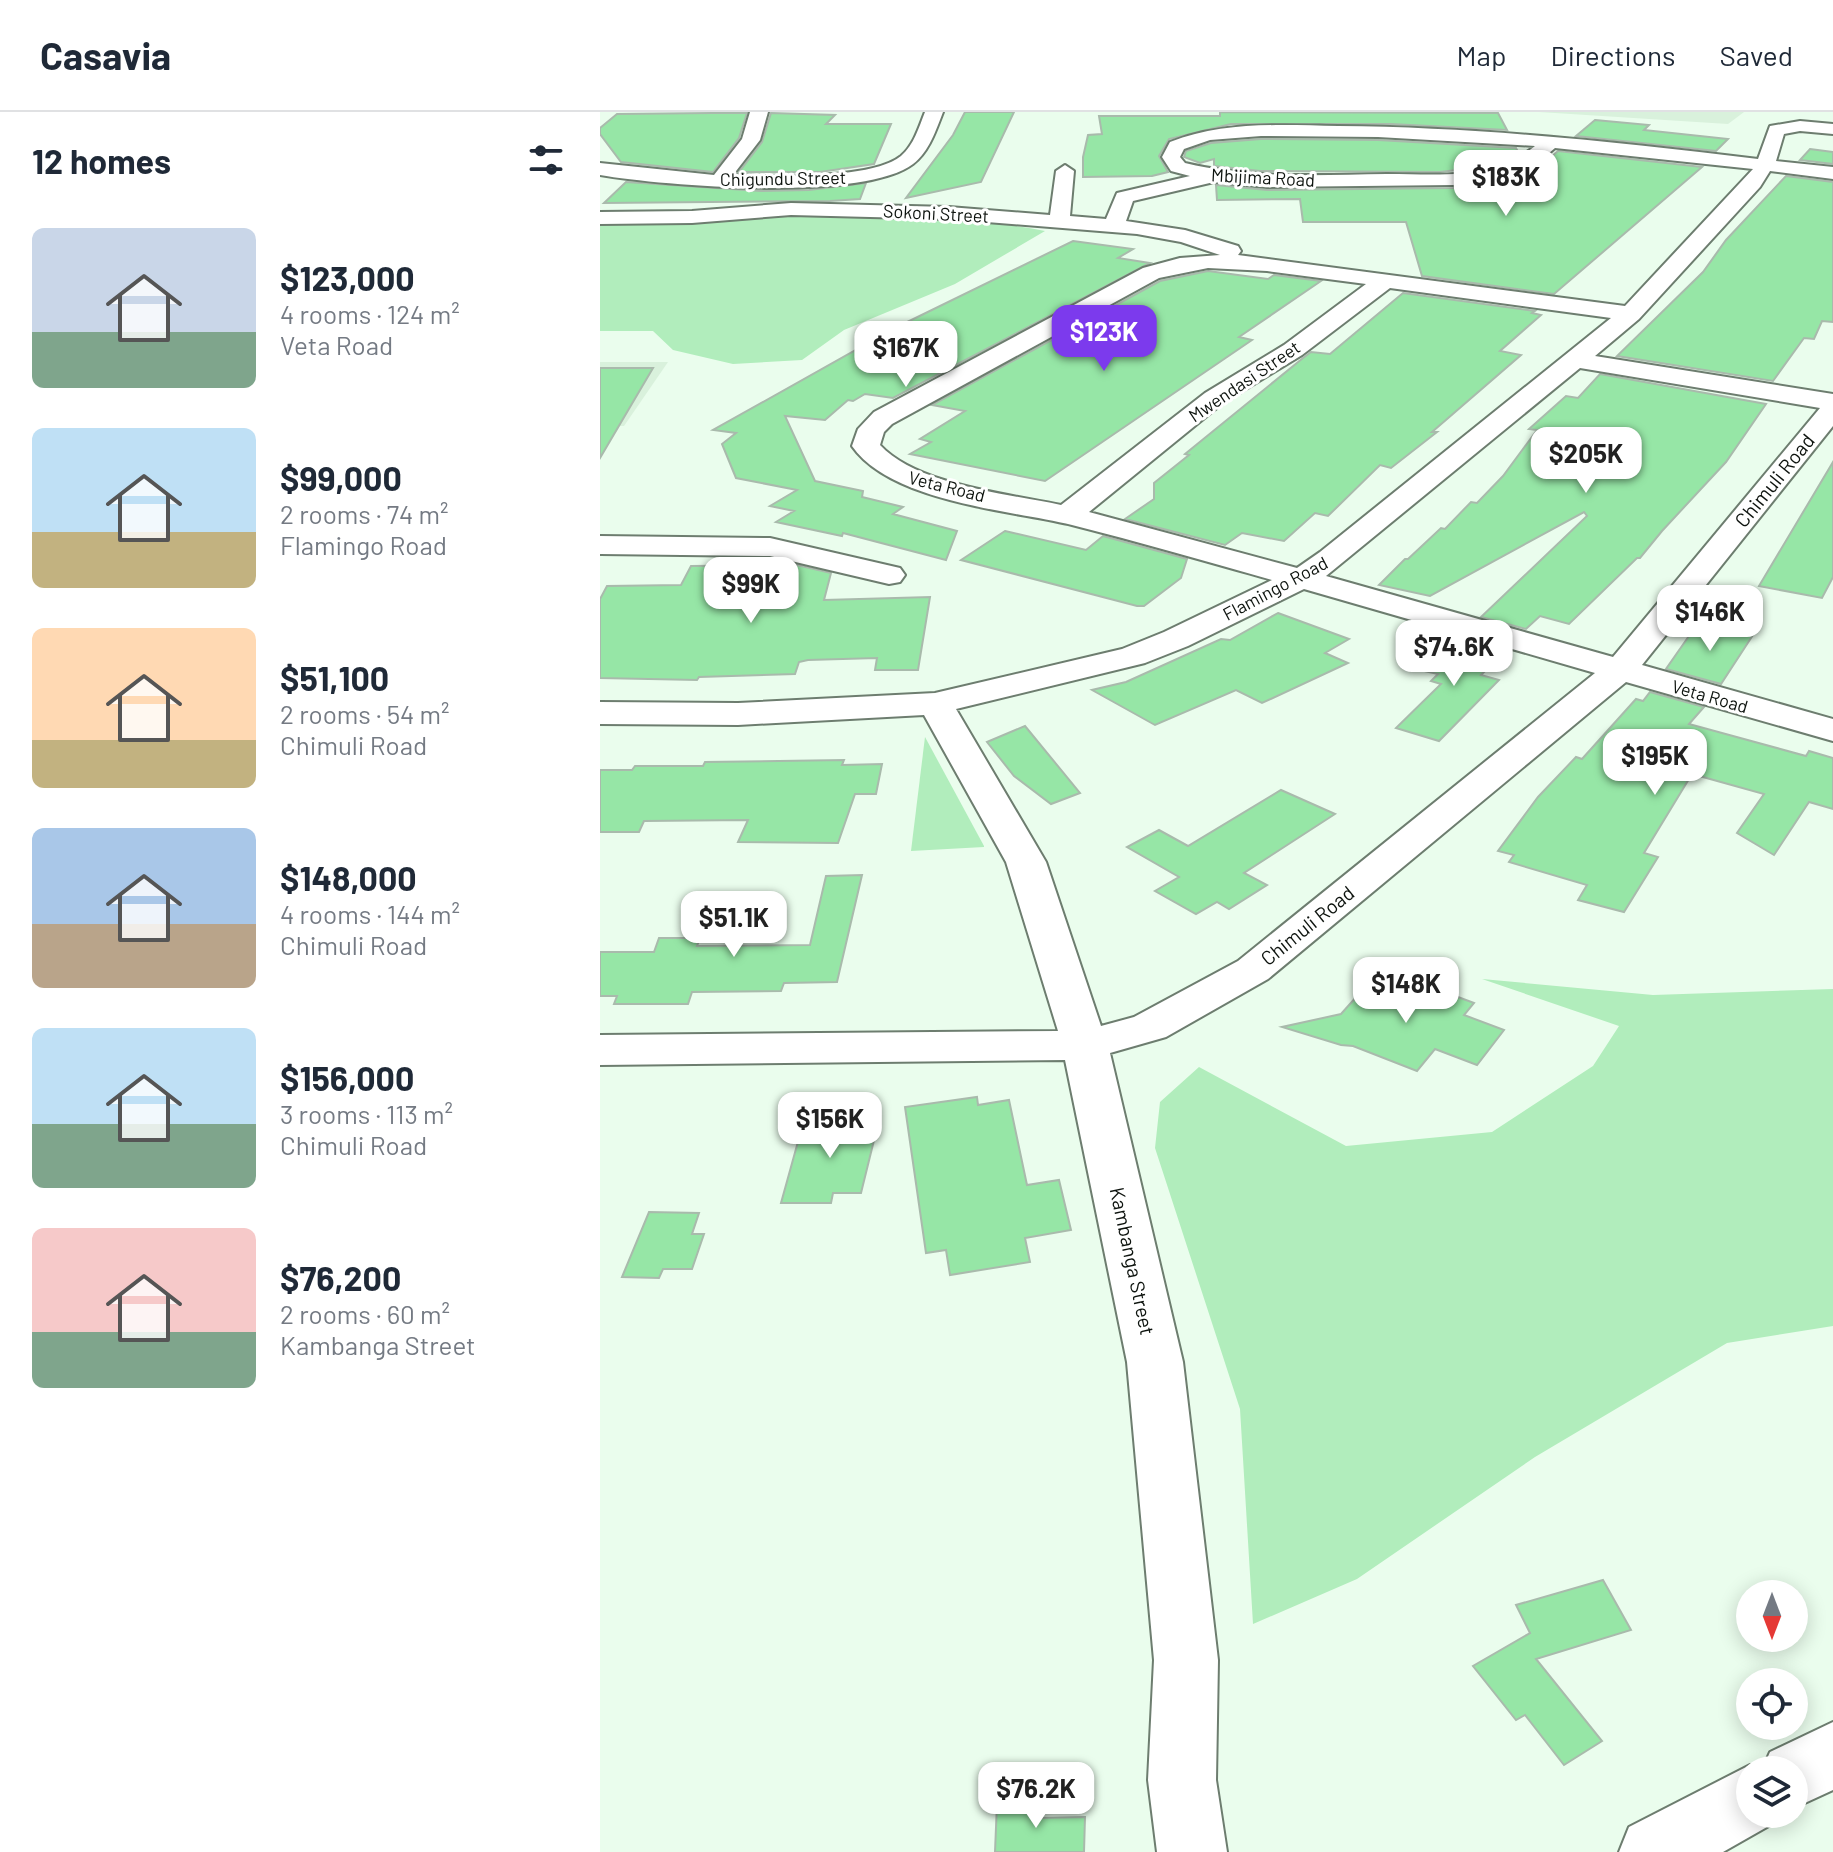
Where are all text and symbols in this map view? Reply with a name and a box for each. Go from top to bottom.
text: Casavia [40,32,171,78]
text: Map [1457,38,1506,72]
text: Directions [1550,38,1676,72]
text: Saved [1720,38,1793,72]
icon: filters [524,138,568,182]
text: 12 homes [32,140,171,181]
pin: $183K [1450,150,1562,218]
text: $183K [1472,160,1540,191]
street label: Mbijima Road [1211,163,1315,191]
street label: Chigundu Street [720,166,846,190]
street label: Sokoni Street [883,199,989,227]
text: $123,000 [280,257,415,298]
icon: home [96,260,192,356]
text: 4 rooms · 124 m² [280,298,460,329]
pin: $123K [1048,305,1160,373]
text: $123K [1070,315,1138,346]
pin: $167K [850,321,962,389]
text: Veta Road [280,329,393,360]
text: $167K [872,331,940,362]
street label: Mwendasi Street [1184,336,1304,426]
pin: $205K [1530,427,1642,495]
street label: Chimuli Road [1729,428,1819,532]
text: $205K [1549,437,1623,468]
text: $99,000 [280,457,402,498]
icon: home [96,460,192,556]
street label: Veta Road [906,466,988,506]
text: 2 rooms · 74 m² [280,498,448,529]
text: Flamingo Road [280,529,447,560]
street label: Flamingo Road [1219,551,1331,625]
pin: $99K [704,557,798,625]
text: $99K [722,567,780,598]
pin: $146K [1654,585,1766,653]
text: $146K [1675,595,1745,626]
pin: $74.6K [1389,620,1519,688]
text: $74.6K [1414,630,1494,661]
text: $51,100 [280,657,389,698]
icon: home [96,660,192,756]
street label: Veta Road [1669,675,1751,717]
text: 2 rooms · 54 m² [280,698,450,729]
text: Chimuli Road [280,729,427,760]
pin: $195K [1599,729,1711,797]
text: $195K [1621,739,1689,770]
text: $148,000 [280,857,417,898]
icon: home [96,860,192,956]
street label: Chimuli Road [1255,880,1359,970]
pin: $51.1K [669,891,799,959]
text: 4 rooms · 144 m² [280,898,460,929]
text: $51.1K [699,901,769,932]
text: Chimuli Road [280,929,427,960]
pin: $148K [1350,957,1462,1025]
text: $148K [1371,967,1441,998]
text: $156,000 [280,1057,414,1098]
icon: home [96,1060,192,1156]
pin: $156K [774,1092,886,1160]
text: 3 rooms · 113 m² [280,1098,453,1129]
text: $156K [796,1102,864,1133]
text: Chimuli Road [280,1129,427,1160]
street label: Kambanga Street [1106,1185,1160,1337]
text: $76,200 [280,1257,401,1298]
icon: home [96,1260,192,1356]
text: 2 rooms · 60 m² [280,1298,450,1329]
text: Kambanga Street [280,1329,476,1360]
north arrow [1736,1580,1808,1652]
map controls [1736,1580,1808,1828]
button: locate [1736,1668,1808,1740]
button: layers [1736,1756,1808,1828]
pin: $76.2K [971,1762,1101,1830]
text: $76.2K [996,1772,1076,1803]

